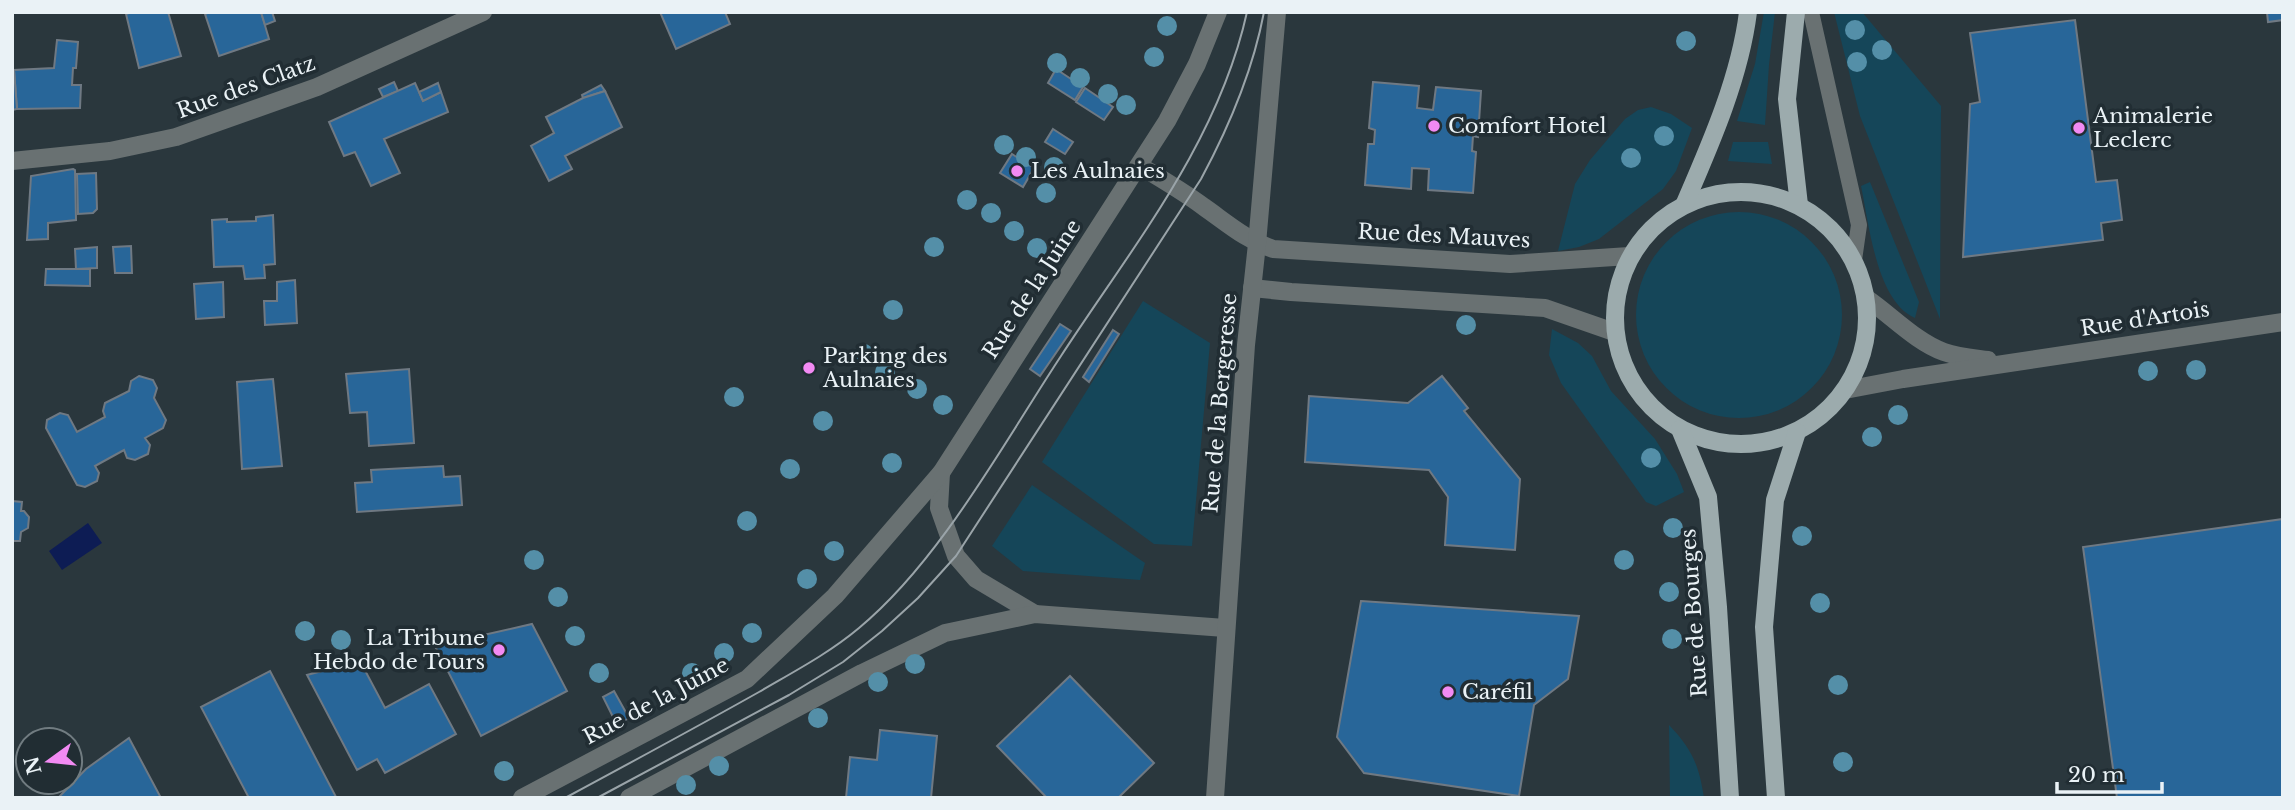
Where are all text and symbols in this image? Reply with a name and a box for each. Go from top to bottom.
street label: Rue des Clatz [173,50,319,124]
place label: Animalerie Leclerc [2092,103,2213,153]
place label: Comfort Hotel [1448,113,1607,139]
marker: Comfort Hotel [1426,118,1442,134]
marker: Animalerie Leclerc [2071,120,2087,136]
place label: Les Aulnaies [1031,158,1165,184]
marker: Les Aulnaies [1009,163,1025,179]
street label: Rue de la Juine [977,215,1087,363]
street label: Rue des Mauves [1357,218,1531,254]
street label: Rue de la Bergeresse [1197,292,1243,514]
street label: Rue d'Artois [2079,296,2211,342]
place label: Parking des Aulnaies [822,343,948,393]
marker: Parking des Aulnaies [801,360,817,376]
street label: Rue de Bourges [1675,528,1713,698]
place label: La Tribune Hebdo de Tours [313,625,485,675]
marker: La Tribune Hebdo de Tours [491,642,507,658]
street label: Rue de la Juine [579,652,733,750]
place label: Caréfil [1462,679,1533,705]
marker: Caréfil [1440,684,1456,700]
north arrow [14,726,84,796]
scale bar [2057,750,2162,794]
text: N [20,754,46,777]
text: 20 m [2068,762,2125,788]

